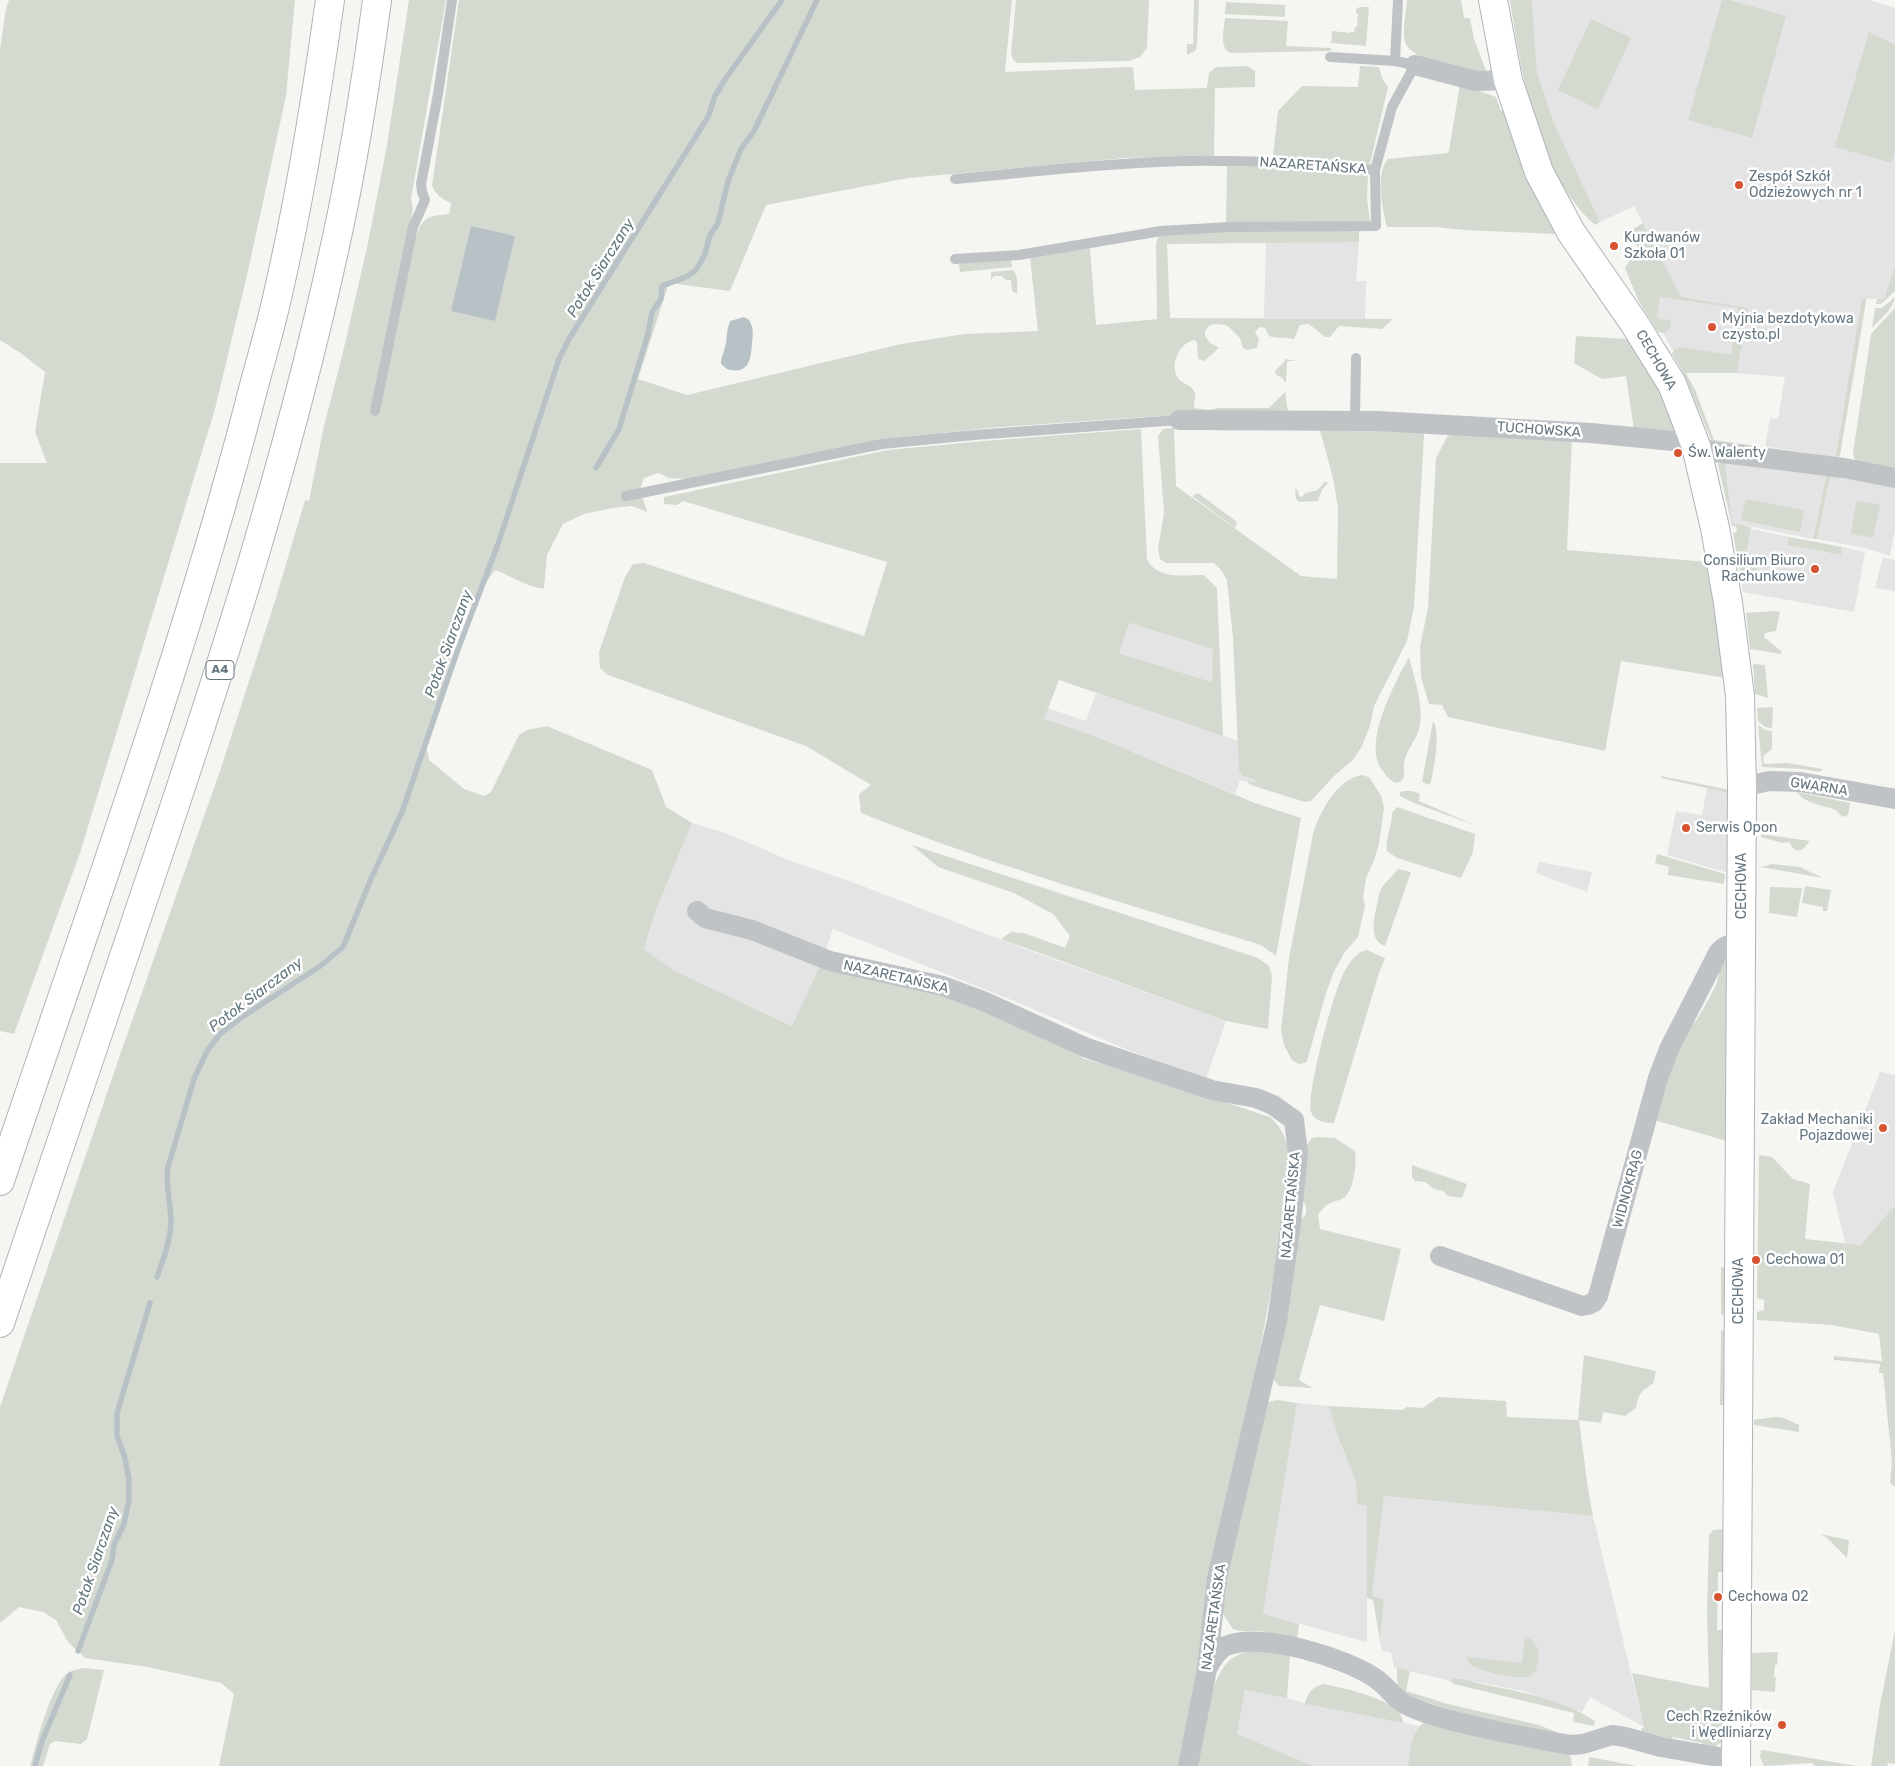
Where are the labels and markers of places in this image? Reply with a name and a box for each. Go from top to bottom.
place label: Zespół Szkół Odzieżowych nr 1 [1749,169,1862,202]
marker: Zespół Szkół Odzieżowych nr 1 [1733,179,1745,191]
place label: Kurdwanów Szkoła 01 [1624,230,1700,262]
marker: Kurdwanów Szkoła 01 [1608,240,1620,252]
place label: Myjnia bezdotykowa czysto.pl [1722,311,1854,344]
marker: Myjnia bezdotykowa czysto.pl [1706,321,1718,333]
place label: Św. Walenty [1688,445,1766,461]
marker: Św. Walenty [1672,447,1684,459]
place label: Consilium Biuro Rachunkowe [1703,553,1805,586]
marker: Consilium Biuro Rachunkowe [1809,563,1821,575]
place label: Serwis Opon [1696,820,1777,836]
marker: Serwis Opon [1680,822,1692,834]
place label: Zakład Mechaniki Pojazdowej [1761,1112,1873,1144]
marker: Zakład Mechaniki Pojazdowej [1877,1122,1889,1134]
place label: Cechowa 01 [1766,1252,1844,1268]
marker: Cechowa 01 [1750,1254,1762,1266]
place label: Cechowa 02 [1728,1589,1809,1605]
marker: Cechowa 02 [1712,1591,1724,1603]
place label: Cech Rzeźników i Wędliniarzy [1666,1709,1772,1741]
marker: Cech Rzeźników i Wędliniarzy [1776,1719,1788,1731]

